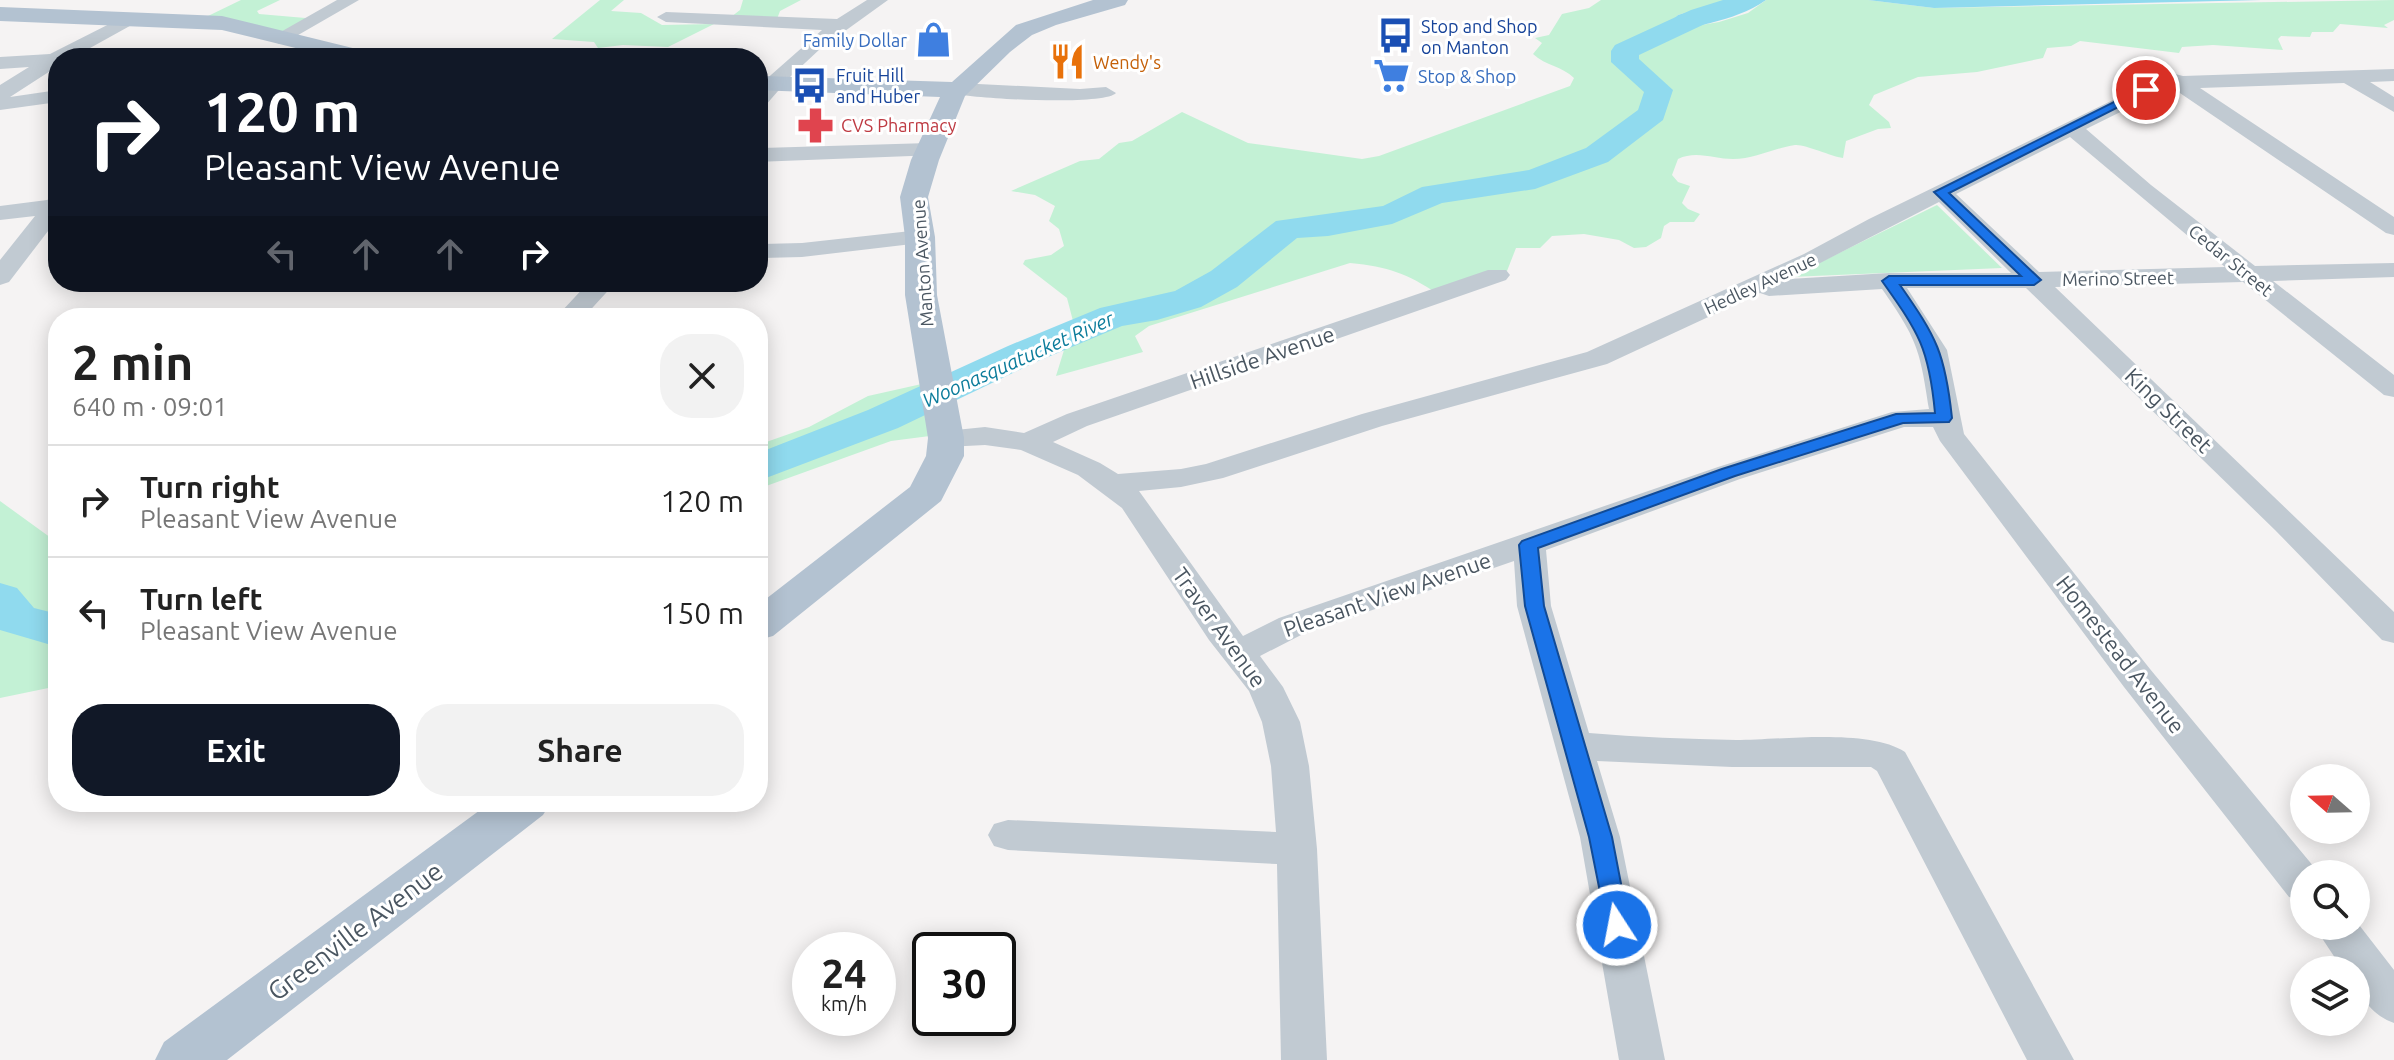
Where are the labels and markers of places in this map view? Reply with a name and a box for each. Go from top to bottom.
place label: Stop and Shop on Manton [1421,16,1538,57]
bus stop icon: Stop and Shop on Manton [1376,17,1414,55]
shop icon: Family Dollar [914,21,952,59]
place label: Family Dollar [803,30,907,50]
restaurant icon: Wendy's [1048,43,1086,81]
place label: Wendy's [1093,52,1161,72]
pin [2112,56,2180,124]
supermarket icon: Stop & Shop [1373,57,1411,95]
place label: Fruit Hill and Huber [836,65,920,106]
bus stop icon: Fruit Hill and Huber [791,66,829,104]
place label: Stop & Shop [1418,66,1516,86]
pharmacy icon: CVS Pharmacy [796,106,834,144]
place label: CVS Pharmacy [841,115,957,135]

